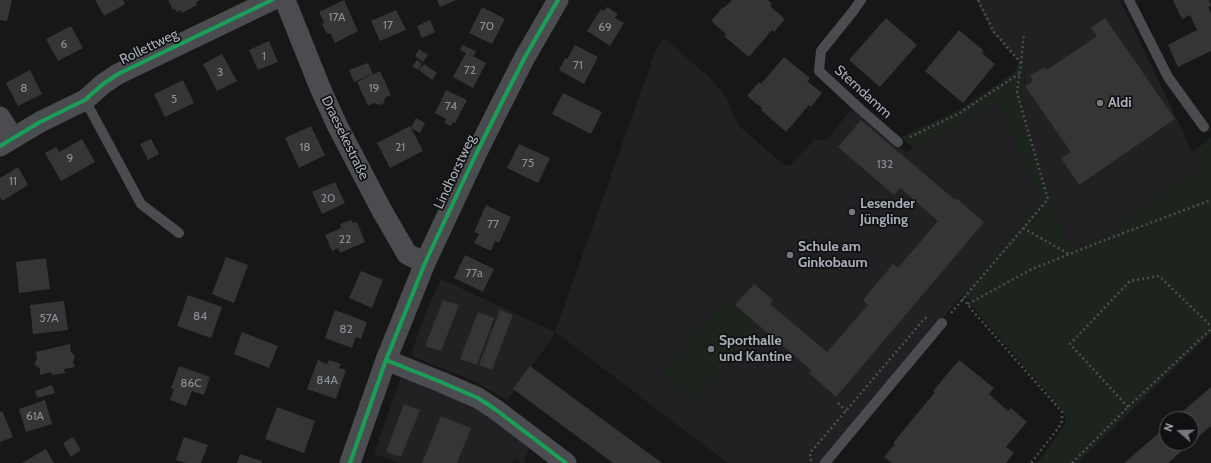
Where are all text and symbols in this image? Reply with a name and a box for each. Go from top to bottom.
house number: 17A [329,10,345,24]
house number: 17 [383,18,393,32]
house number: 70 [480,19,494,33]
house number: 69 [598,20,612,34]
street label: Rollettweg [117,26,181,68]
house number: 6 [61,37,67,51]
house number: 1 [262,49,266,63]
house number: 71 [573,58,583,72]
street label: Sterndamm [831,62,895,122]
house number: 72 [464,63,476,77]
house number: 3 [217,65,223,79]
house number: 8 [20,81,28,95]
house number: 19 [369,81,379,95]
house number: 5 [171,92,177,106]
street label: Draesekestraße [317,93,373,183]
place label: Aldi [1108,95,1132,111]
marker: Aldi [1095,98,1105,108]
house number: 74 [445,99,457,113]
street label: Lindhorstweg [430,132,480,212]
house number: 18 [299,140,311,154]
house number: 21 [395,140,405,154]
house number: 9 [67,151,73,165]
house number: 75 [522,156,534,170]
house number: 132 [877,157,893,171]
house number: 11 [9,174,17,188]
house number: 20 [321,191,335,205]
place label: Lesender Jüngling [860,196,915,228]
marker: Lesender Jüngling [847,207,857,217]
house number: 77 [487,217,499,231]
house number: 22 [339,232,351,246]
place label: Schule am Ginkobaum [798,239,868,272]
marker: Schule am Ginkobaum [785,250,795,260]
house number: 77a [465,266,483,280]
house number: 84 [193,309,207,323]
house number: 57A [39,311,59,325]
house number: 82 [339,322,353,336]
place label: Sporthalle und Kantine [719,333,792,366]
marker: Sporthalle und Kantine [706,344,716,354]
house number: 84A [316,373,338,387]
house number: 86C [180,376,202,390]
house number: 61A [26,409,44,423]
north arrow [1159,411,1199,451]
text: N [1161,421,1177,433]

